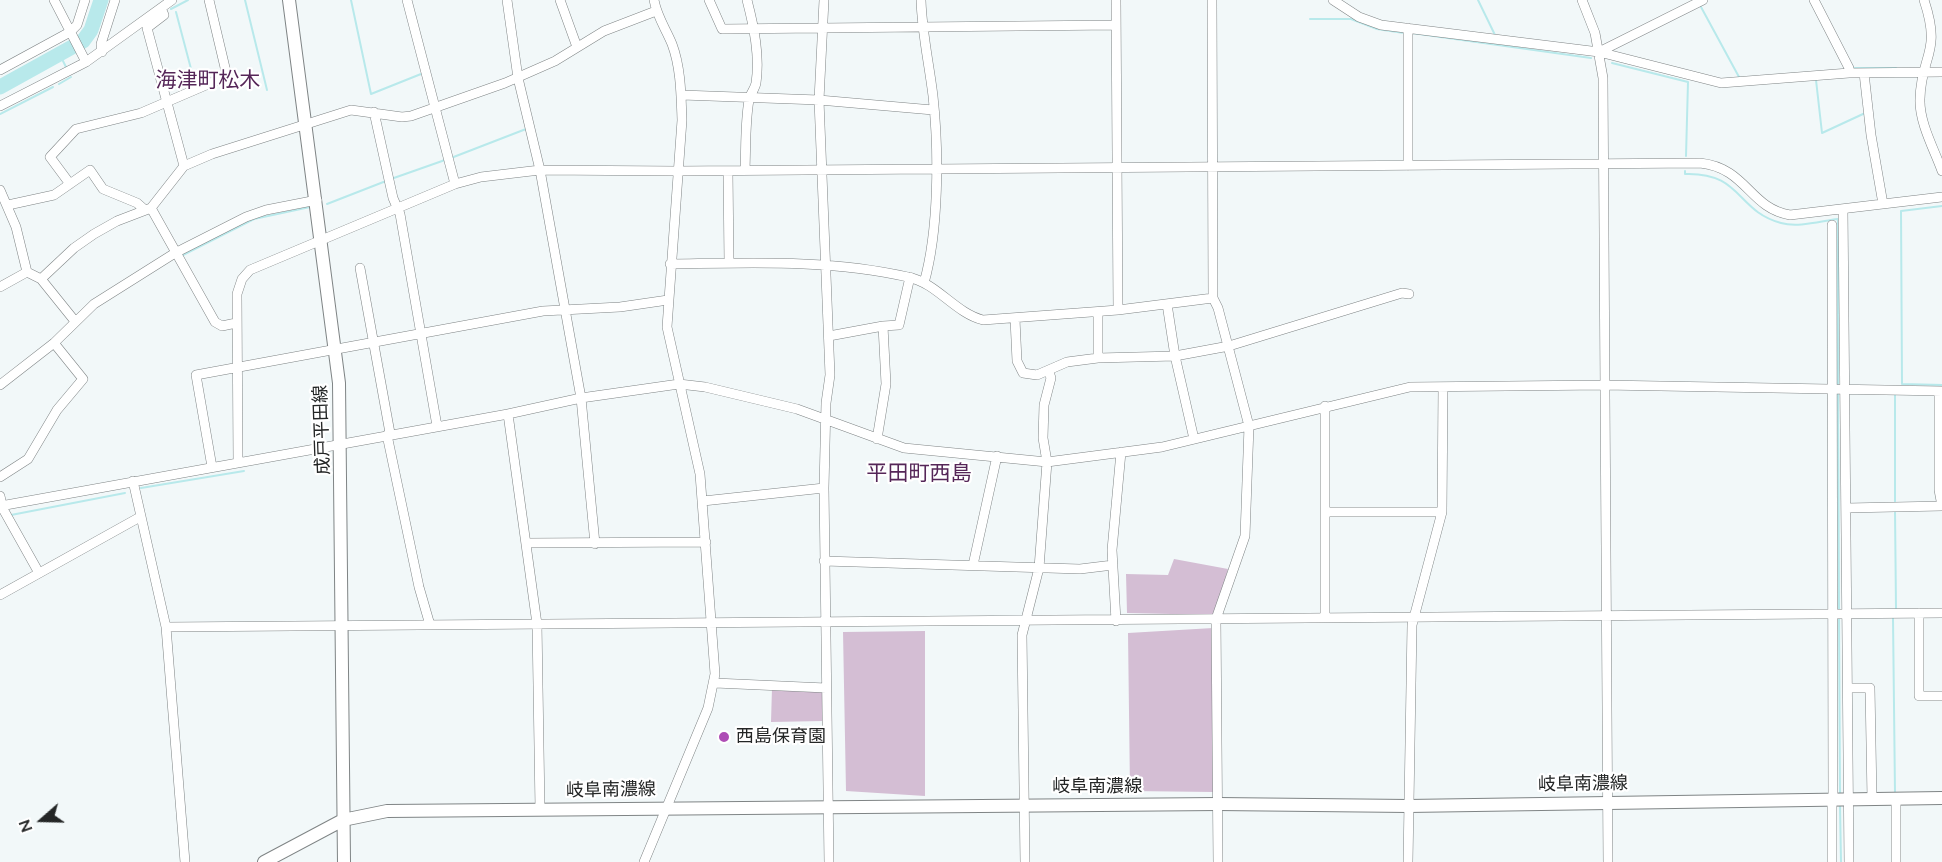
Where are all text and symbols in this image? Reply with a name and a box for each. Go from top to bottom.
district label: 海津町松木 [156,68,260,94]
street label: 成戸平田線 [310,385,334,475]
district label: 平田町西島 [867,461,971,487]
place label: 西島保育園 [736,726,826,748]
marker: 西島保育園 [717,730,731,744]
street label: 岐阜南濃線 [1538,772,1628,796]
street label: 岐阜南濃線 [1052,776,1142,798]
street label: 岐阜南濃線 [566,778,656,802]
north arrow [12,790,72,850]
text: N [14,817,37,835]

